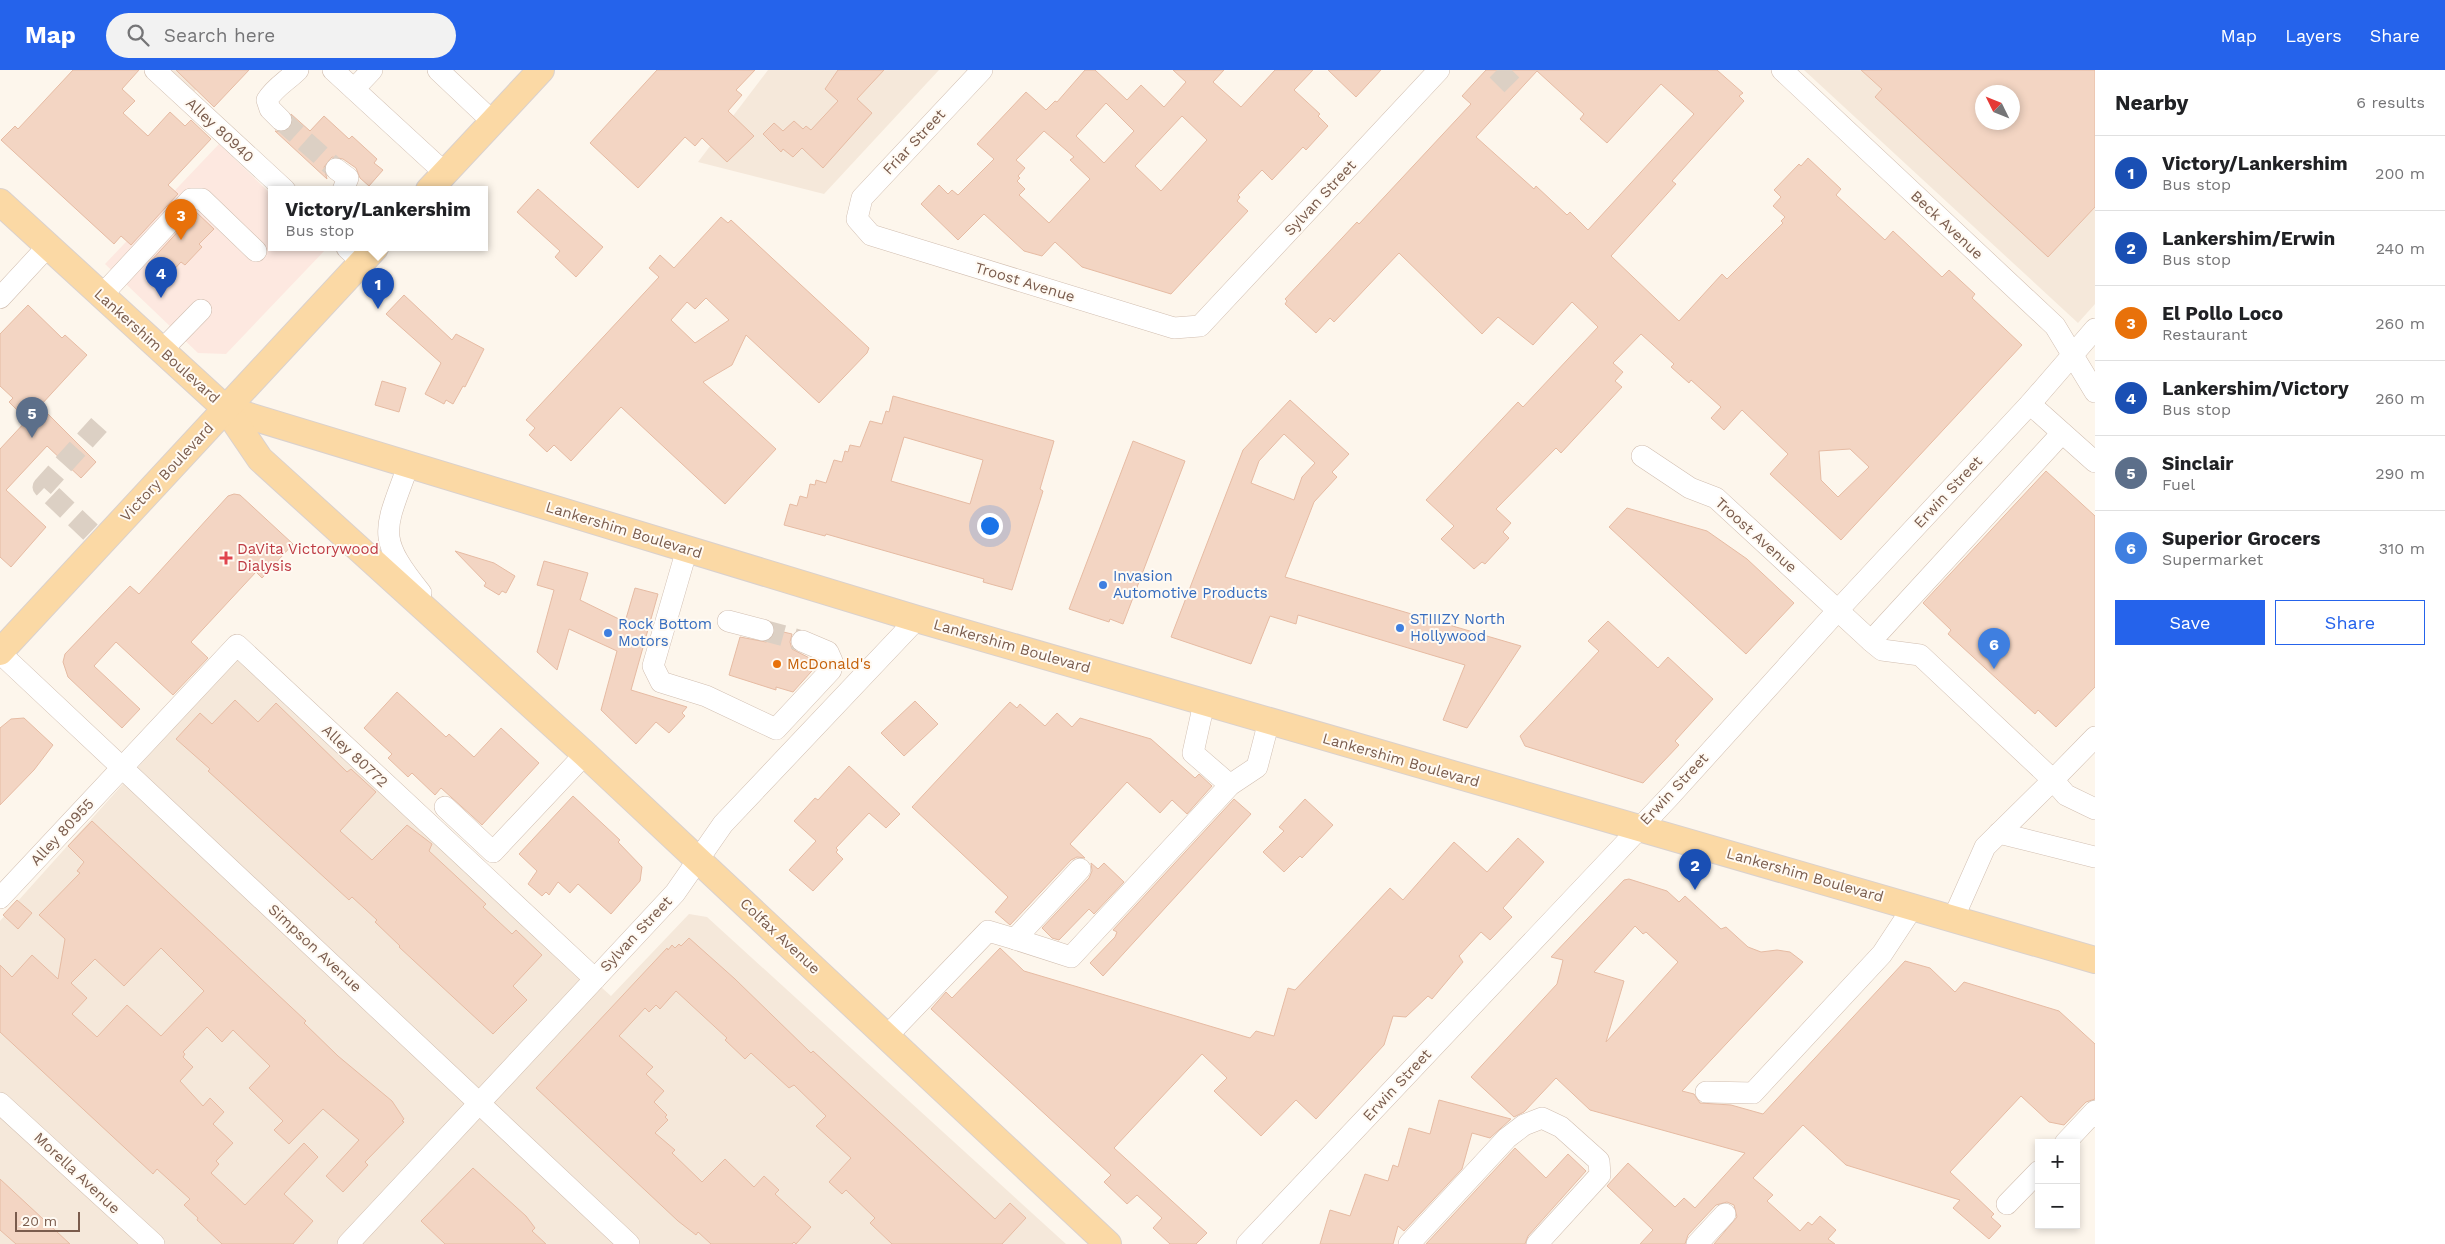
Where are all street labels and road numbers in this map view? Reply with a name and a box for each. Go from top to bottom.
street label: Alley 80940 [182,94,258,166]
street label: Friar Street [879,105,949,179]
street label: Sylvan Street [1280,156,1360,240]
street label: Beck Avenue [1907,187,1987,263]
street label: Troost Avenue [973,258,1077,306]
street label: Lankershim Boulevard [91,285,223,407]
street label: Victory Boulevard [117,419,217,525]
street label: Erwin Street [1910,452,1986,532]
street label: Troost Avenue [1711,494,1801,576]
street label: Lankershim Boulevard [544,498,704,562]
street label: Lankershim Boulevard [931,615,1093,677]
street label: Alley 80772 [318,721,392,791]
street label: Lankershim Boulevard [1320,729,1482,791]
street label: Erwin Street [1636,749,1712,829]
street label: Alley 80955 [26,795,98,869]
street label: Lankershim Boulevard [1724,844,1886,906]
street label: Sylvan Street [596,892,676,976]
street label: Colfax Avenue [736,894,824,978]
street label: Simpson Avenue [265,900,365,996]
street label: Erwin Street [1359,1045,1435,1125]
street label: Morella Avenue [30,1129,124,1217]

